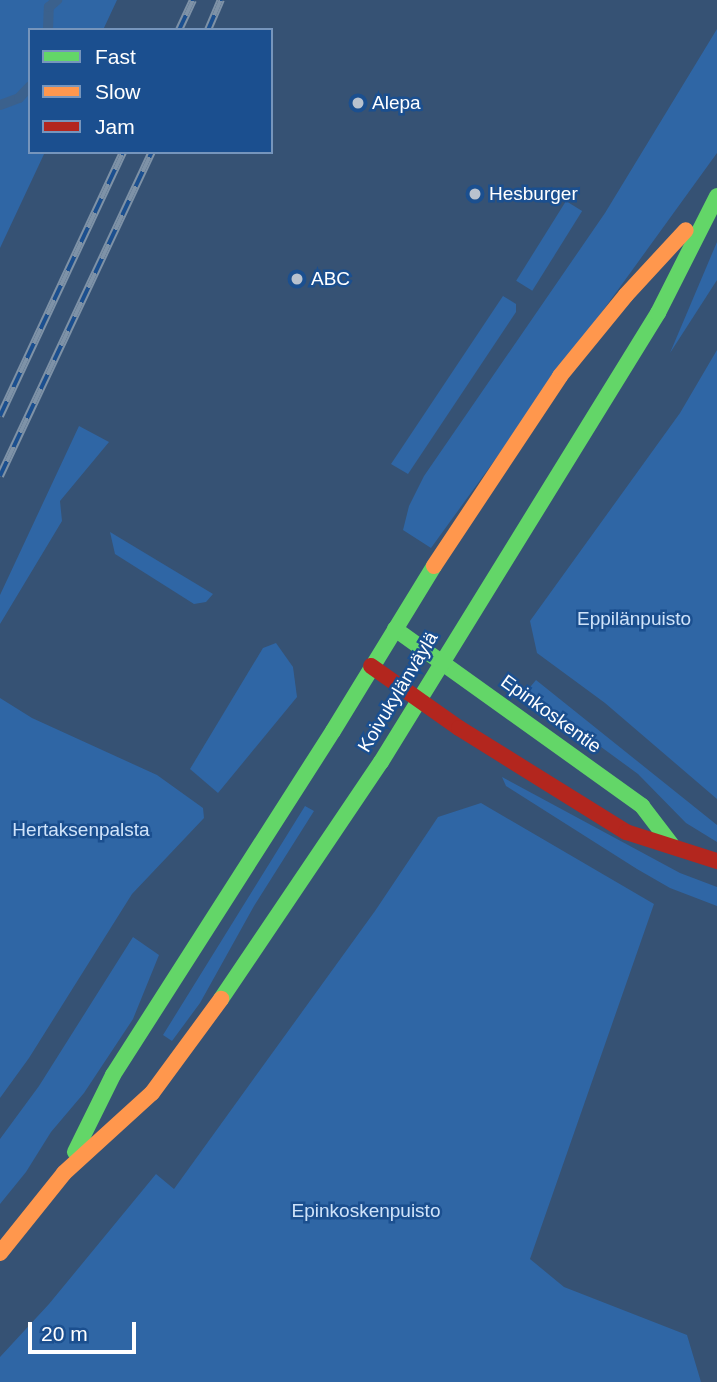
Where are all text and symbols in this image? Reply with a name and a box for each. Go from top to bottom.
legend [28,28,273,154]
text: Fast [95,45,136,68]
text: Slow [95,80,141,103]
place label: Alepa [372,92,421,114]
marker: Alepa [350,95,366,111]
text: Jam [95,115,135,138]
place label: Hesburger [489,183,578,205]
marker: Hesburger [467,186,483,202]
place label: ABC [311,268,350,290]
marker: ABC [289,271,305,287]
park label: Eppilänpuisto [577,608,691,630]
street label: Koivukylänväylä [353,628,443,756]
street label: Epinkoskentie [496,670,606,758]
park label: Hertaksenpalsta [12,819,150,841]
park label: Epinkoskenpuisto [292,1200,440,1222]
scale bar [32,1308,140,1352]
text: 20 m [41,1322,88,1345]

